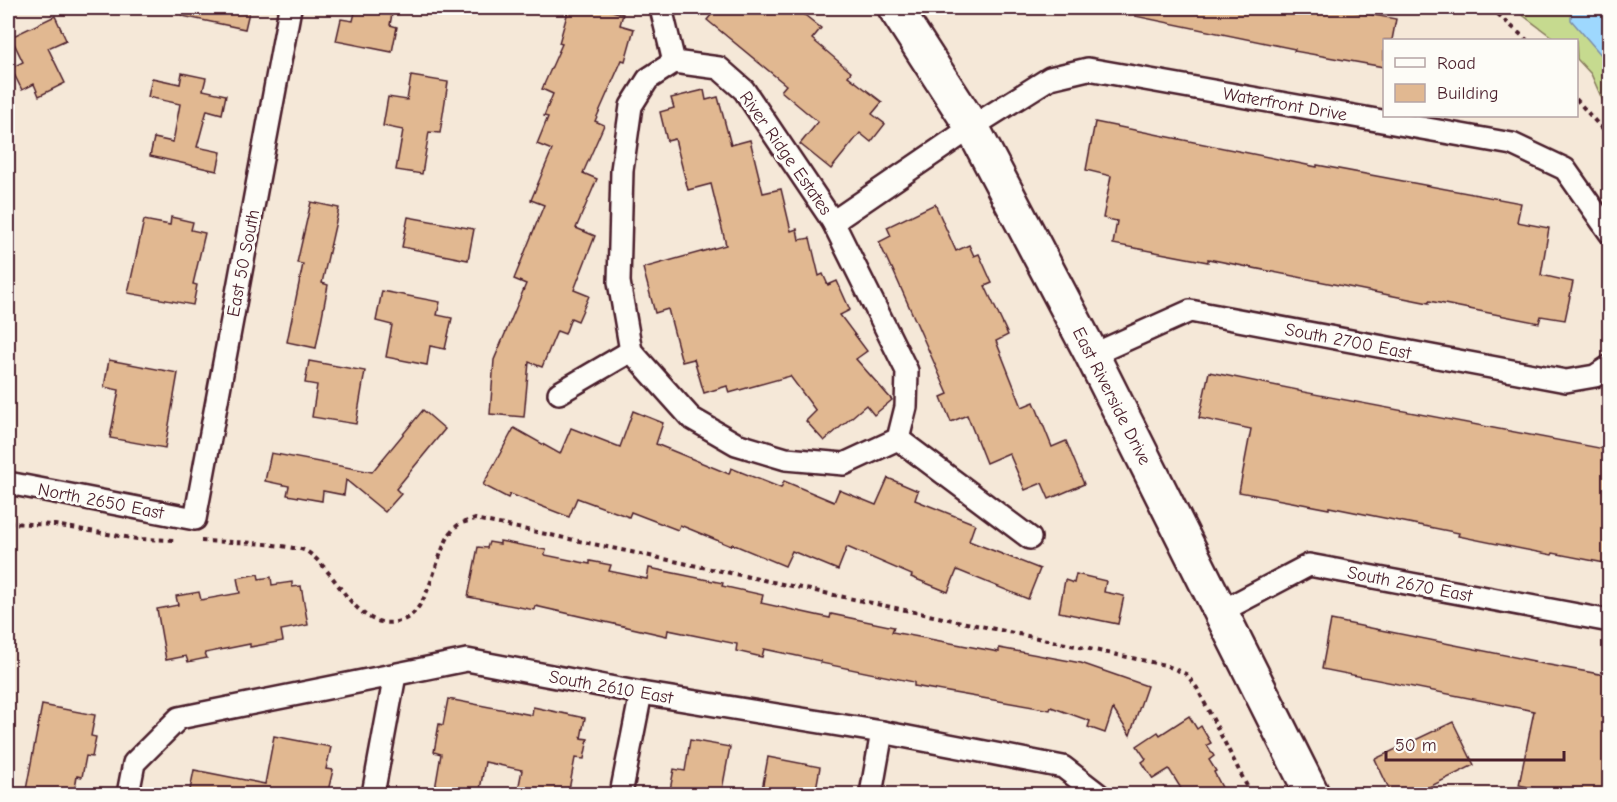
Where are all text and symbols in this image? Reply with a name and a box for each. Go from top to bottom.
legend [1383,39,1578,117]
text: Road [1437,53,1476,74]
street label: Waterfront Drive [1221,83,1349,126]
text: Building [1437,83,1499,104]
street label: River Ridge Estates [735,87,836,219]
street label: East 50 South [223,208,264,319]
street label: South 2700 East [1283,319,1414,364]
street label: East Riverside Drive [1068,324,1155,469]
street label: North 2650 East [36,479,167,524]
street label: South 2670 East [1346,562,1475,607]
street label: South 2610 East [547,666,675,709]
scale bar [1386,724,1564,762]
text: 50 m [1395,735,1437,756]

